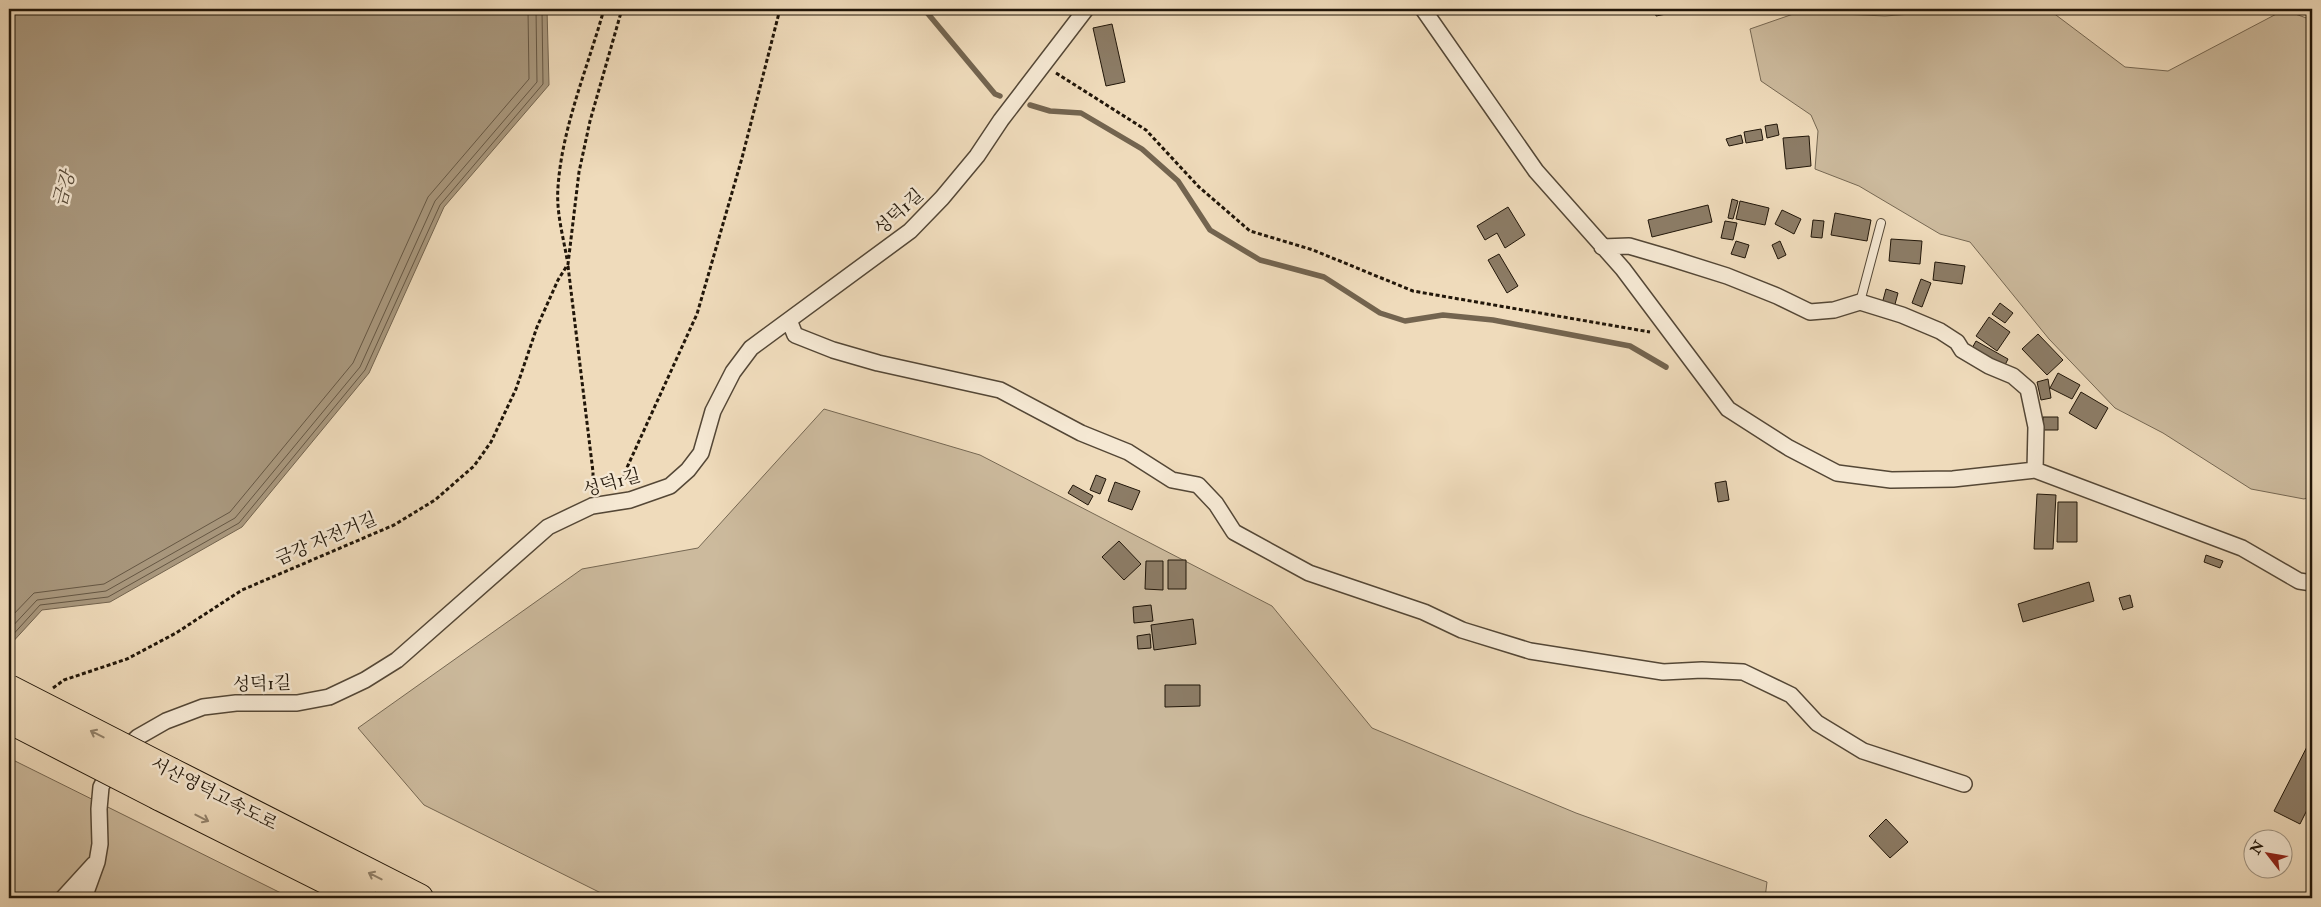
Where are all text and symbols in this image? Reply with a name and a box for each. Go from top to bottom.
water label: 금강 [47,166,81,210]
street label: 성덕1길 [870,184,928,240]
street label: 성덕1길 [581,464,643,502]
street label: 금강 자전거길 [272,507,380,571]
street label: 성덕1길 [232,671,292,697]
one-way arrow [89,729,104,739]
street label: 서산영덕고속도로 [147,752,281,836]
one-way arrow [194,814,209,823]
north arrow [2244,830,2294,880]
text: N [2246,837,2268,858]
one-way arrow [368,871,383,880]

